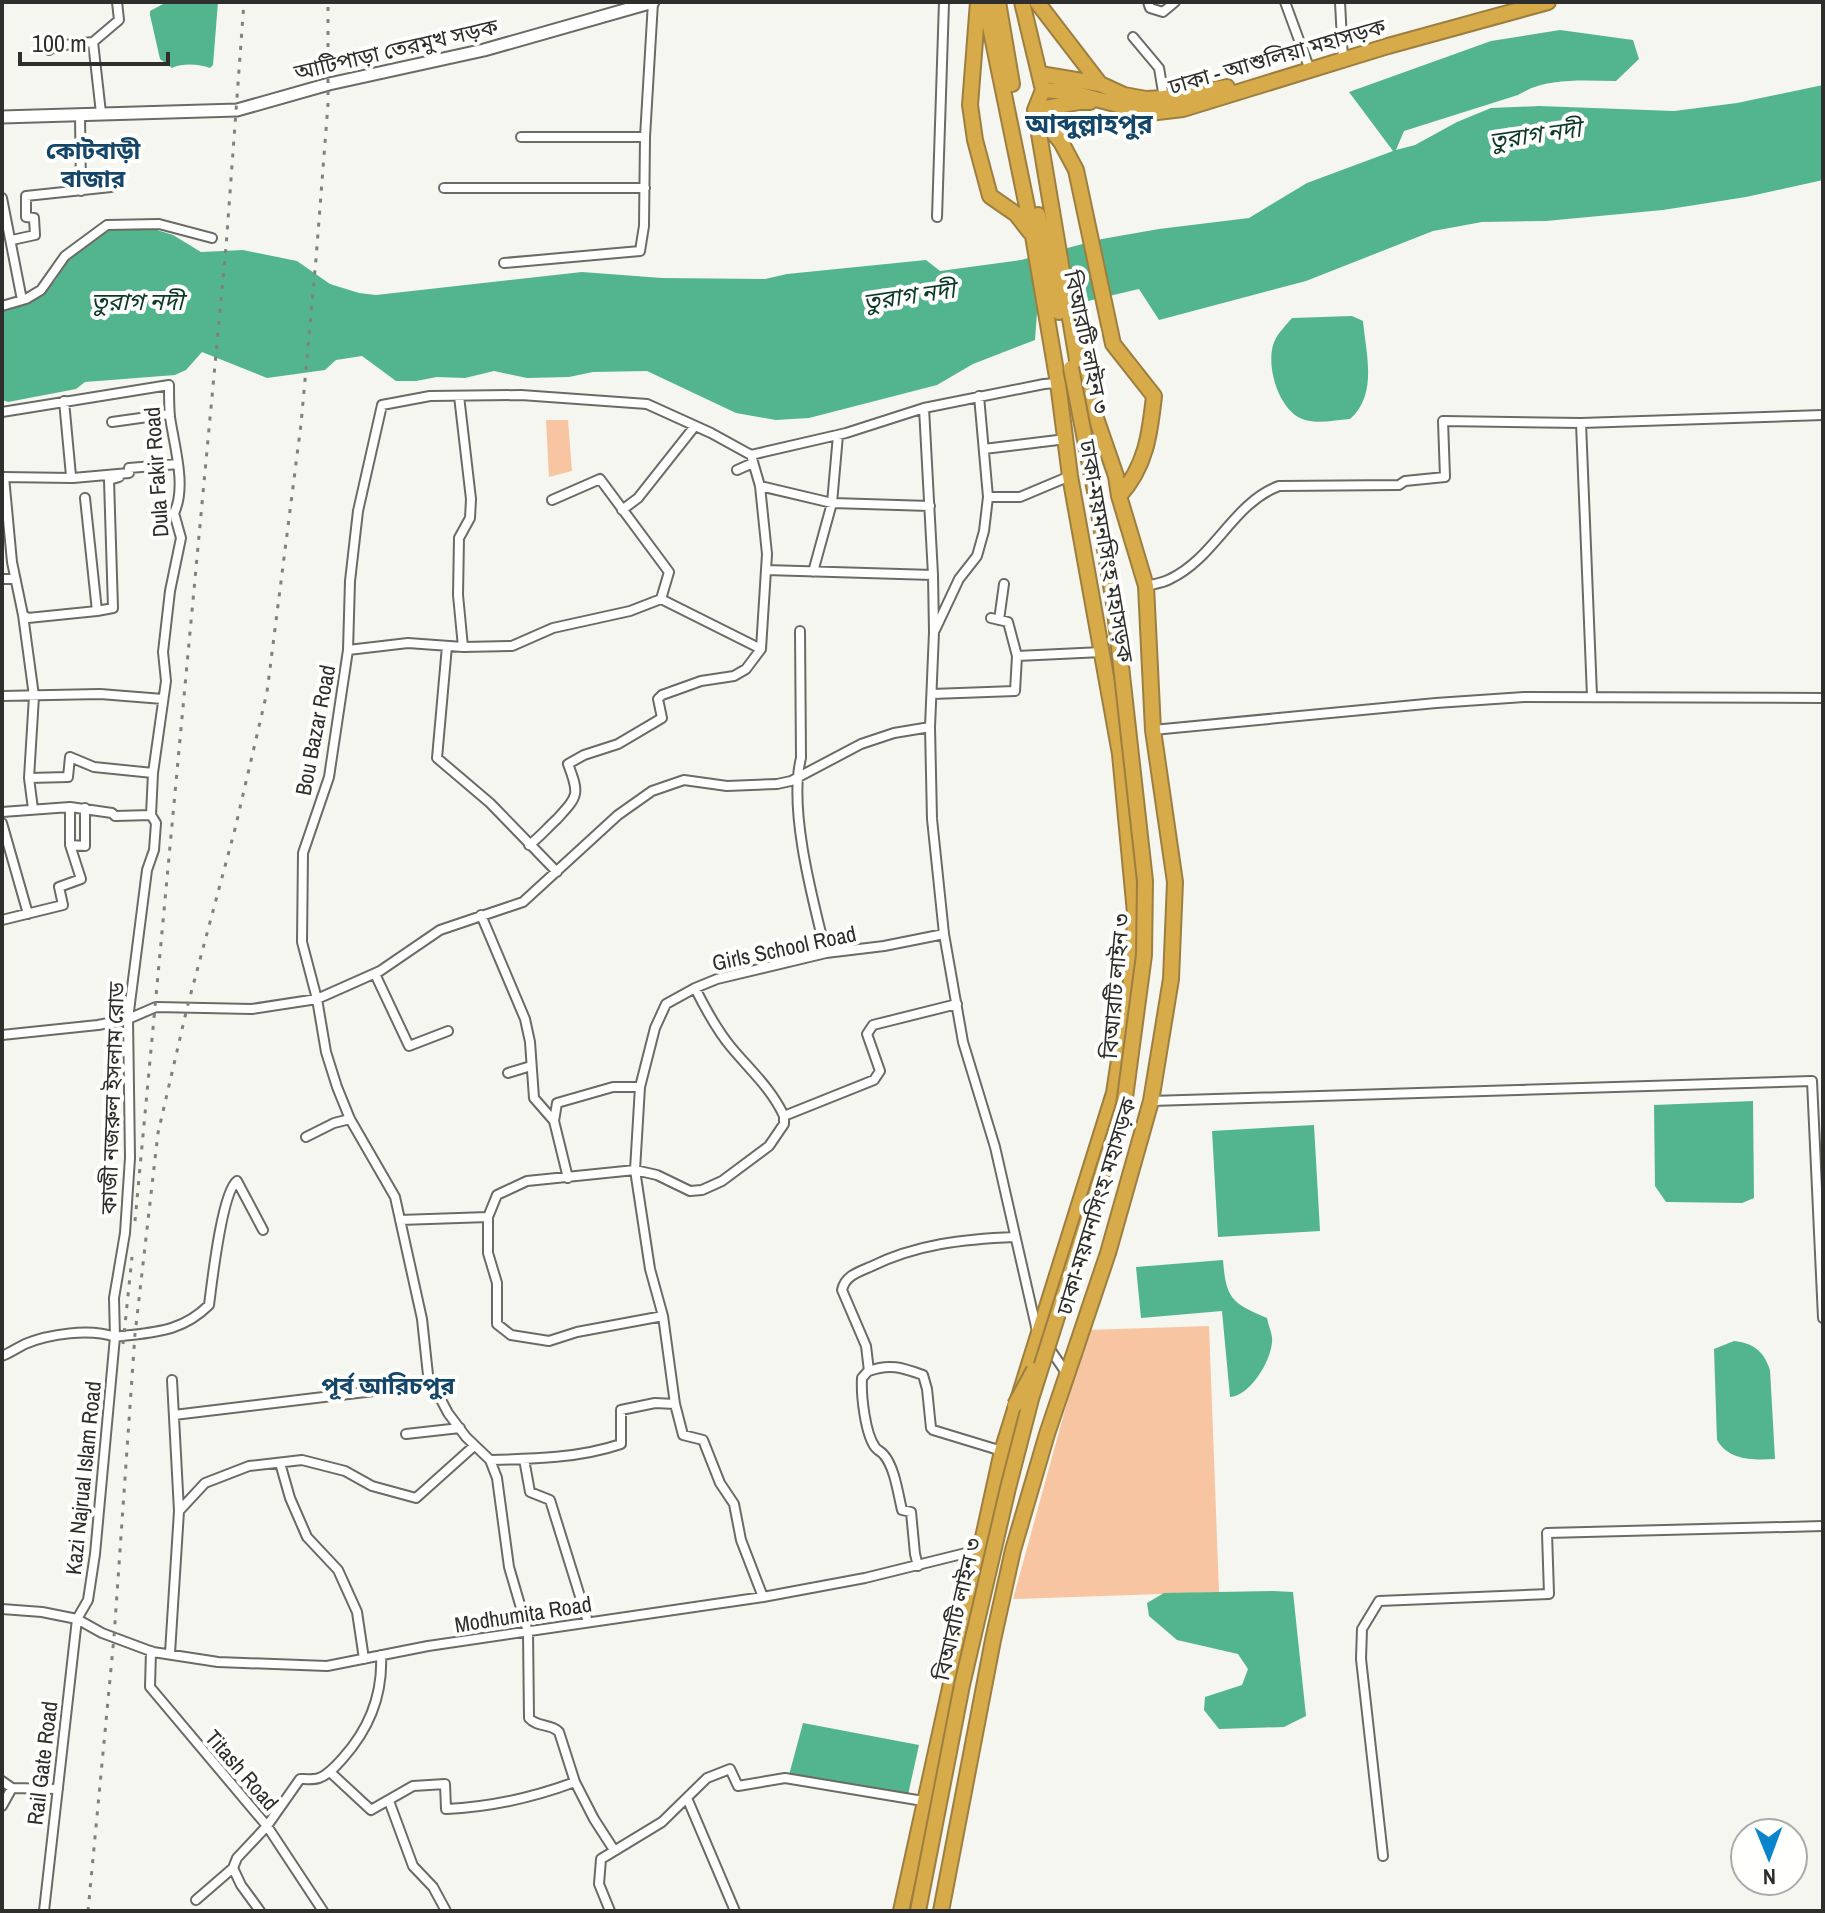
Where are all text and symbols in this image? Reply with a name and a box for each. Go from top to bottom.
street label: আটিপাড়া তেরমুখ সড়ক [290,11,501,87]
street label: ঢাকা - আশুলিয়া মহাসড়ক [1164,11,1389,102]
scale bar [20,16,168,66]
text: 100 m [32,27,87,59]
district label: আব্দুল্লাহপুর [1024,106,1153,141]
water label: তুরাগ নদী [1487,111,1588,156]
district label: কোটবাড়ী বাজার [46,134,142,194]
street label: বিআরটি লাইন ৩ [1057,267,1117,416]
water label: তুরাগ নদী [861,272,962,317]
water label: তুরাগ নদী [91,285,188,317]
street label: Dula Fakir Road [136,406,176,538]
street label: ঢাকা-ময়মনসিংহ মহাসড়ক [1072,436,1141,665]
street label: Bou Bazar Road [288,662,342,798]
street label: বিআরটি লাইন ৩ [1094,912,1136,1061]
street label: Girls School Road [709,918,859,978]
street label: কাজী নজরুল ইসলাম রোড [93,981,131,1216]
street label: ঢাকা-ময়মনসিংহ মহাসড়ক [1048,1094,1143,1319]
district label: পূর্ব আরিচপুর [321,1369,455,1401]
street label: Kazi Najrual Islam Road [58,1380,108,1576]
street label: বিআরটি লাইন ৩ [926,1535,988,1684]
street label: Modhumita Road [452,1588,594,1640]
street label: Rail Gate Road [20,1699,64,1827]
street label: Titash Road [199,1723,285,1817]
north arrow [1729,1817,1809,1897]
text: N [1763,1862,1776,1892]

